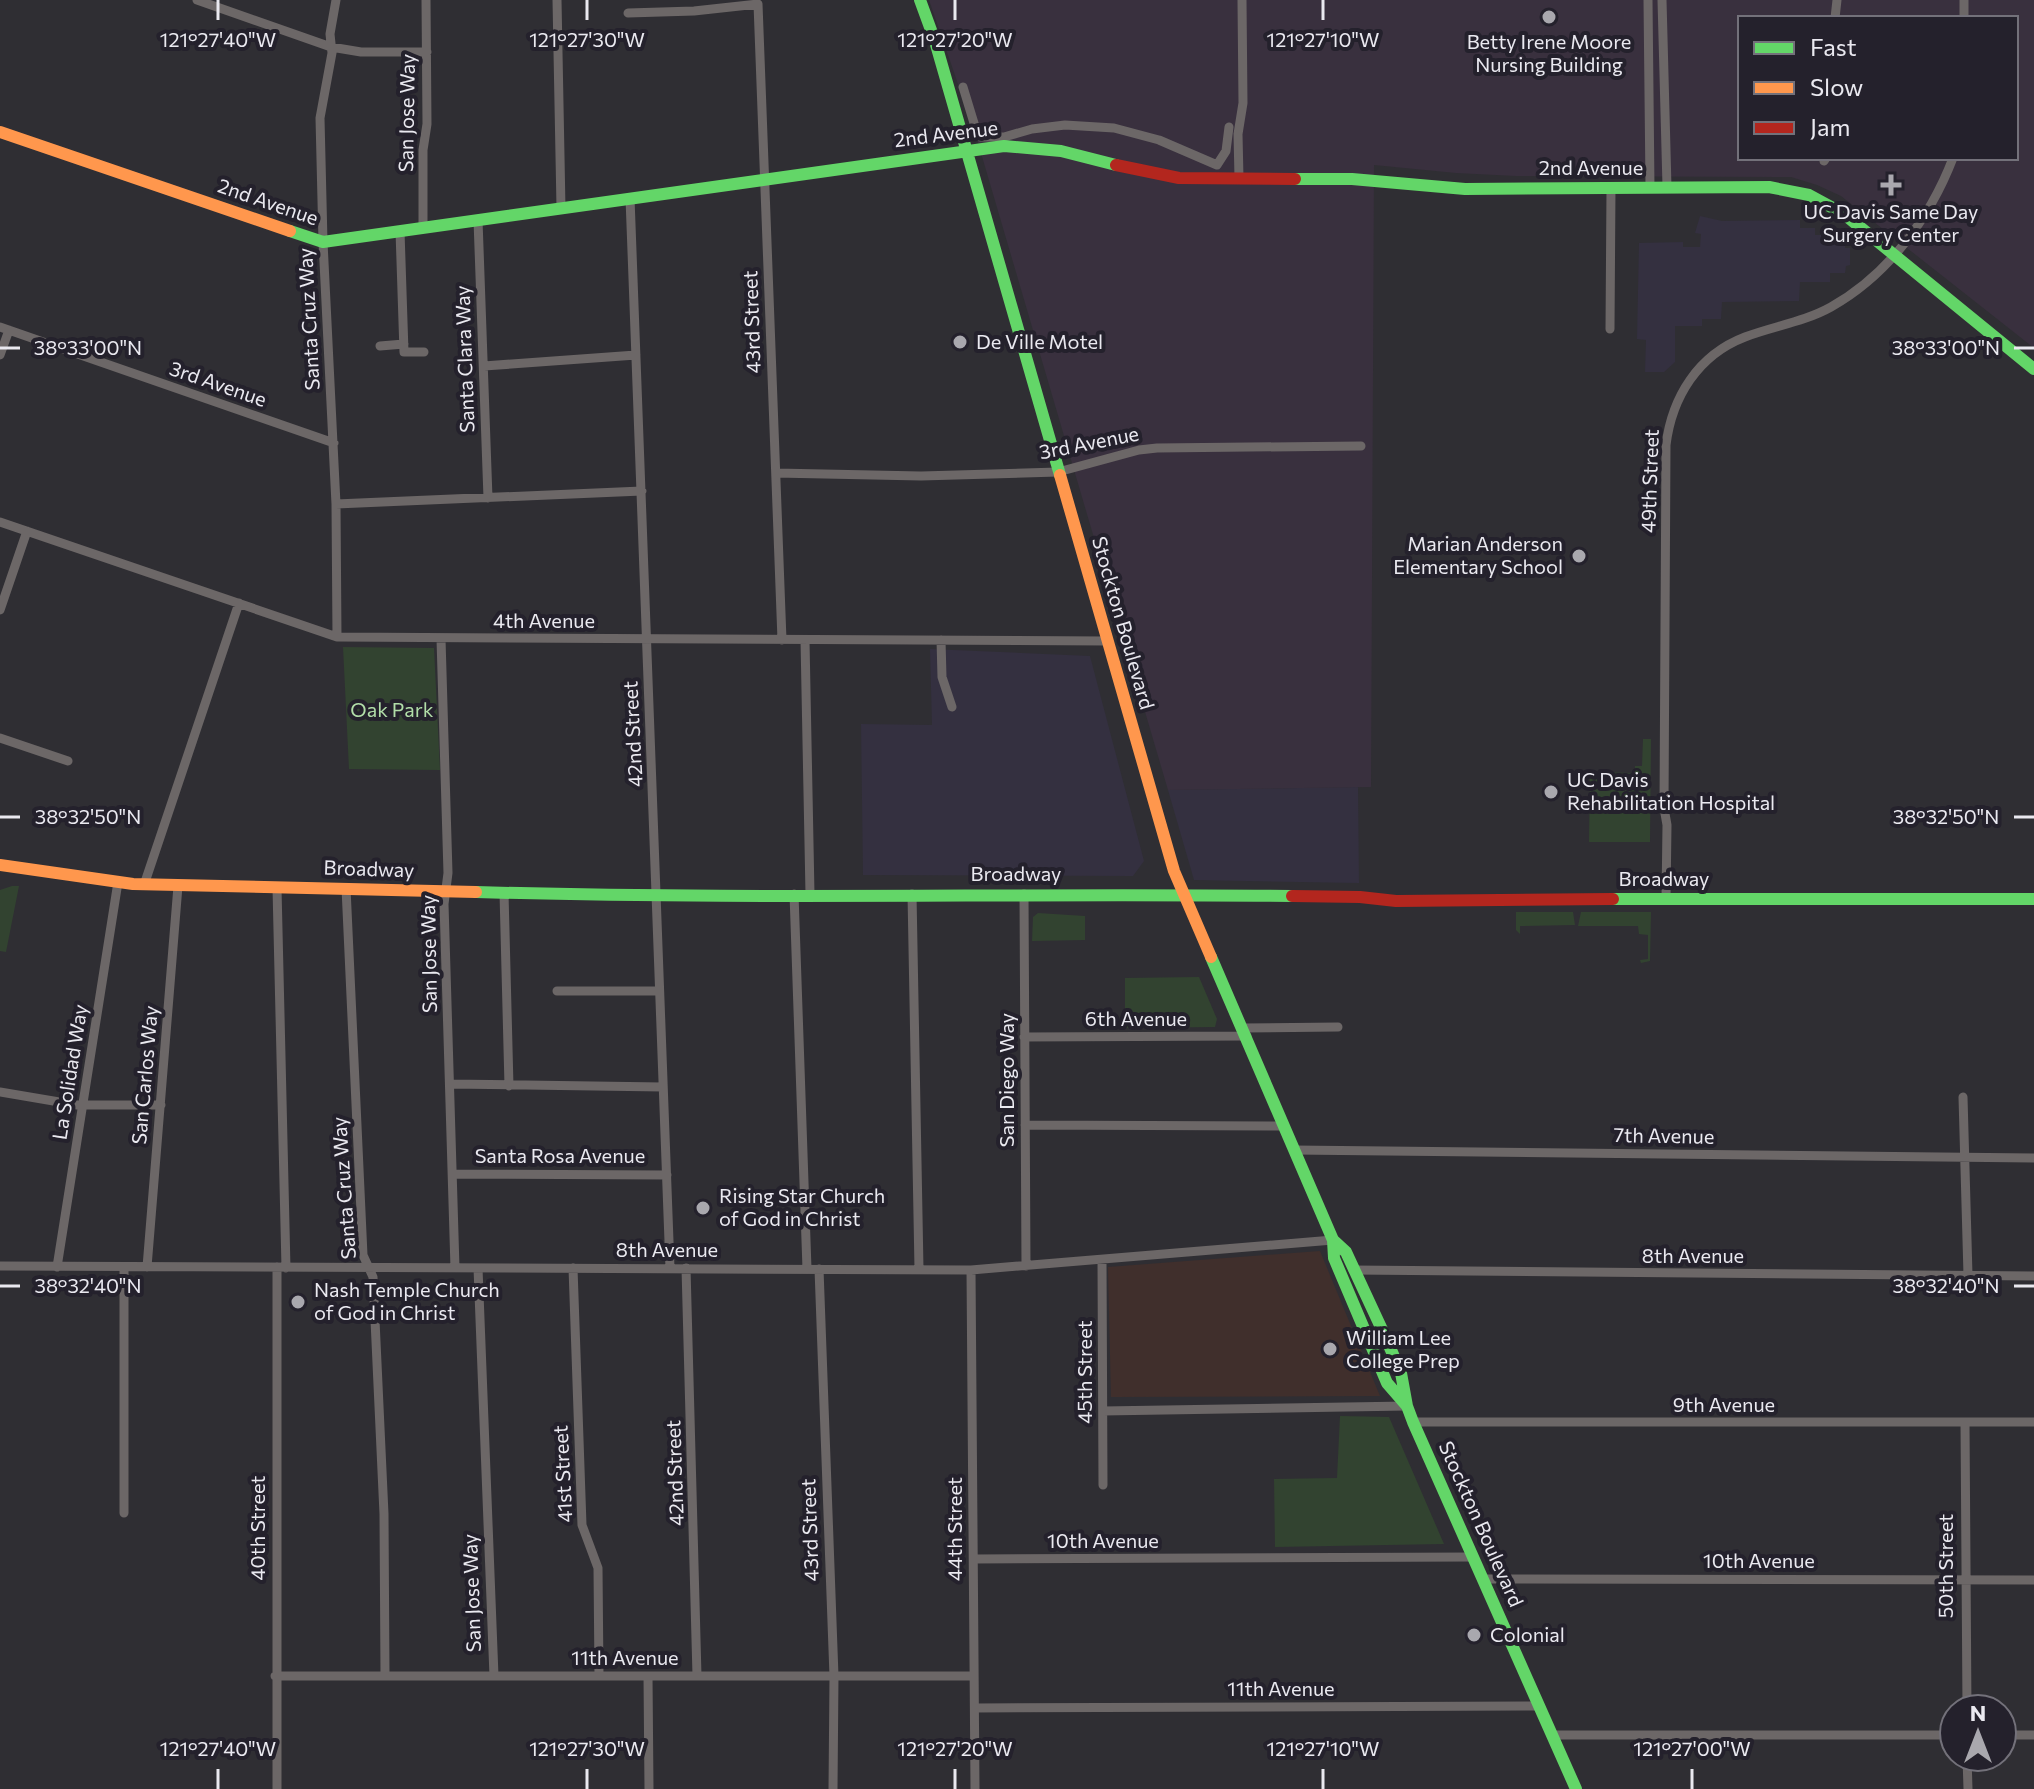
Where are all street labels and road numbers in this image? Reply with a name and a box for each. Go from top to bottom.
street label: San Jose Way [393,54,419,172]
street label: 2nd Avenue [893,115,999,151]
street label: 2nd Avenue [1539,155,1643,179]
street label: 2nd Avenue [215,173,322,229]
street label: Santa Cruz Way [292,247,324,391]
street label: 43rd Street [737,270,765,374]
street label: Santa Clara Way [449,285,479,433]
street label: 3rd Avenue [167,355,270,411]
street label: 3rd Avenue [1037,421,1141,463]
street label: 49th Street [1635,428,1663,533]
street label: Stockton Boulevard [1088,534,1160,712]
street label: 4th Avenue [493,608,595,632]
street label: 42nd Street [617,680,647,788]
street label: Broadway [323,854,415,882]
street label: Broadway [971,861,1061,885]
street label: Broadway [1619,866,1709,890]
street label: San Jose Way [415,895,441,1013]
street label: La Solidad Way [46,1002,92,1141]
street label: San Carlos Way [126,1004,162,1145]
street label: 6th Avenue [1085,1006,1187,1030]
street label: San Diego Way [994,1013,1018,1147]
street label: Santa Cruz Way [326,1116,360,1260]
street label: 7th Avenue [1613,1122,1715,1148]
street label: Santa Rosa Avenue [475,1143,645,1167]
street label: 8th Avenue [616,1237,718,1261]
street label: 8th Avenue [1642,1243,1744,1267]
street label: 45th Street [1072,1320,1096,1424]
street label: 9th Avenue [1673,1392,1775,1416]
street label: 42nd Street [660,1420,688,1527]
street label: 41st Street [547,1425,577,1523]
street label: Stockton Boulevard [1435,1437,1529,1610]
street label: 40th Street [245,1475,269,1581]
street label: 44th Street [942,1477,966,1581]
street label: 43rd Street [795,1478,823,1582]
street label: 50th Street [1933,1514,1957,1618]
street label: 10th Avenue [1047,1528,1159,1552]
street label: San Jose Way [457,1533,485,1653]
street label: 10th Avenue [1703,1548,1815,1572]
street label: 11th Avenue [571,1645,679,1669]
street label: 11th Avenue [1227,1676,1335,1700]

